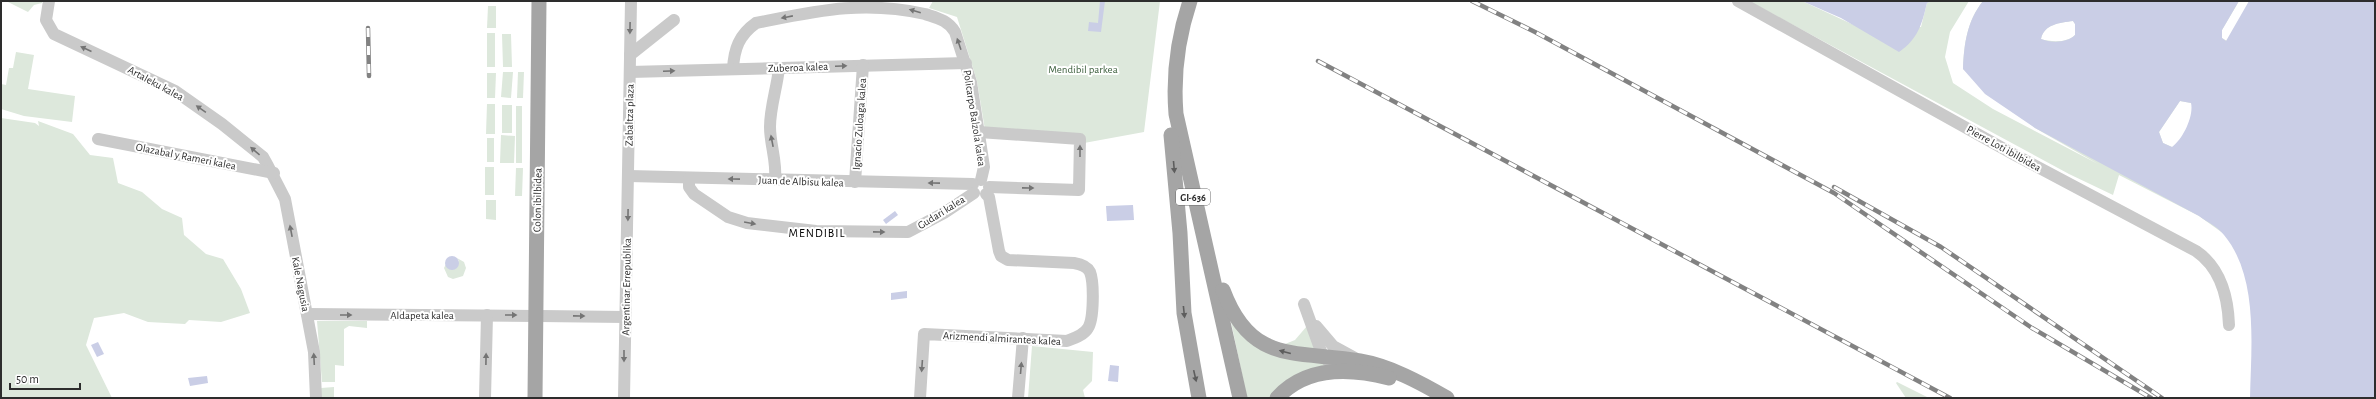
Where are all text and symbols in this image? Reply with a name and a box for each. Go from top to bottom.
one-way arrow [909,8,921,14]
one-way arrow [781,14,793,20]
one-way arrow [627,22,633,35]
one-way arrow [956,37,962,49]
one-way arrow [80,46,92,52]
street label: Zuberoa kalea [768,61,828,74]
one-way arrow [835,63,848,69]
street label: Artaleku kalea [126,64,185,103]
park label: Mendibil parkea [1048,64,1118,75]
one-way arrow [663,68,676,74]
street label: Policarpo Balzola kalea [961,69,988,167]
street label: Ignacio Zuloaga kalea [851,78,868,170]
street label: Zabaltza plaza [623,84,636,146]
one-way arrow [195,105,206,113]
street label: Pierre Loti ibilbidea [1965,123,2043,173]
one-way arrow [769,135,775,147]
street label: Olazabal y Rameri kalea [135,141,237,172]
one-way arrow [1077,144,1083,157]
one-way arrow [249,147,260,155]
one-way arrow [1170,161,1177,173]
street label: Colon ibilbidea [531,168,544,232]
street label: Juan de Albisu kalea [758,175,844,188]
one-way arrow [727,176,740,182]
one-way arrow [928,180,940,187]
one-way arrow [1022,185,1035,191]
road number: GI-636 [1176,189,1210,205]
street label: Gudari kalea [916,194,967,231]
one-way arrow [625,209,631,222]
one-way arrow [744,220,756,226]
one-way arrow [288,225,294,237]
district label: MENDIBIL [788,227,846,239]
one-way arrow [873,229,886,235]
street label: Argentinar Errepublika [620,238,633,336]
street label: Kale Nagusia [290,256,311,313]
one-way arrow [1181,306,1187,318]
street label: Aldapeta kalea [390,310,454,321]
one-way arrow [340,312,353,318]
one-way arrow [505,312,518,318]
one-way arrow [573,313,585,320]
street label: Arizmendi almirantea kalea [943,330,1061,347]
one-way arrow [1279,349,1291,355]
one-way arrow [621,350,627,363]
one-way arrow [483,352,489,365]
one-way arrow [311,353,318,365]
one-way arrow [918,360,925,372]
one-way arrow [1017,362,1024,374]
scale bar [10,365,80,391]
one-way arrow [1193,369,1199,382]
text: 50 m [16,373,39,385]

